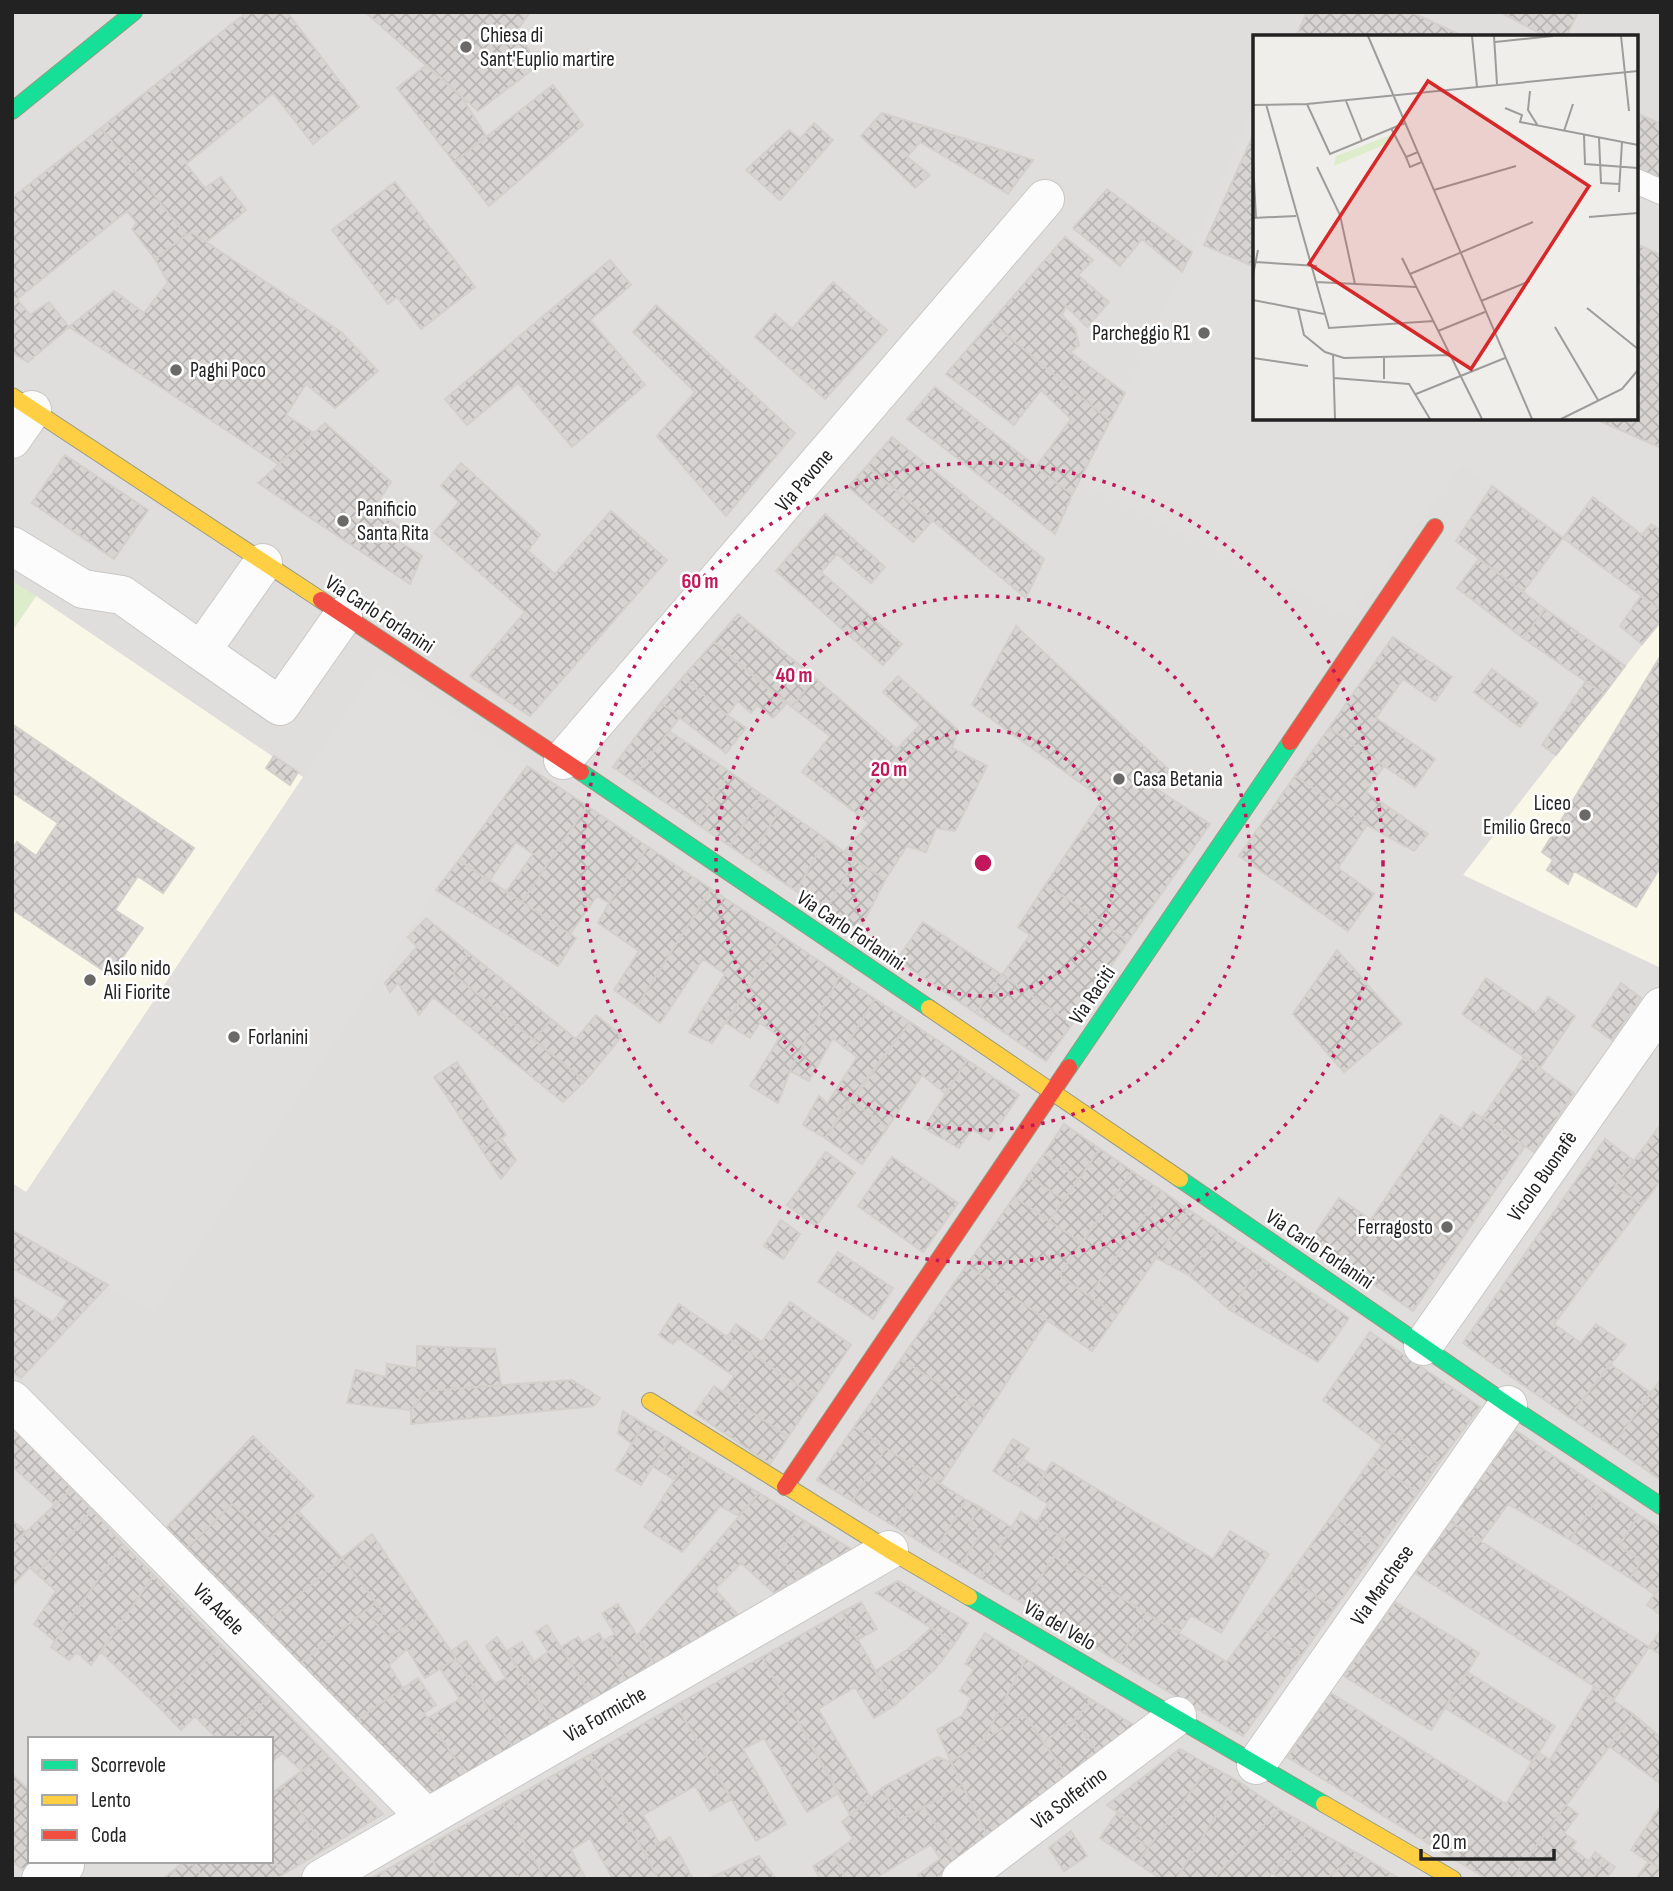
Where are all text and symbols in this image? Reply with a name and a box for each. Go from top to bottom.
place label: Chiesa di Sant'Euplio martire [480,23,615,72]
inset map [1253,35,1638,420]
marker: Chiesa di Sant'Euplio martire [458,39,474,55]
place label: Parcheggio R1 [1092,321,1191,346]
marker: Parcheggio R1 [1196,325,1212,341]
place label: Paghi Poco [190,358,266,383]
marker: Paghi Poco [168,362,184,378]
street label: Via Pavone [770,444,839,517]
place label: Panificio Santa Rita [357,497,429,546]
marker: Panificio Santa Rita [335,513,351,529]
text: 60 m [681,569,719,594]
street label: Via Carlo Forlanini [321,570,439,659]
text: 40 m [776,663,812,688]
text: 20 m [871,757,907,782]
place label: Casa Betania [1133,767,1223,792]
marker: Casa Betania [1111,771,1127,787]
place label: Liceo Emilio Greco [1483,791,1571,840]
marker: Liceo Emilio Greco [1577,807,1593,823]
centre of rings [971,851,995,875]
street label: Via Carlo Forlanini [792,885,909,976]
place label: Asilo nido Ali Fiorite [103,956,171,1005]
street label: Via Raciti [1064,961,1121,1029]
marker: Asilo nido Ali Fiorite [82,972,98,988]
place label: Forlanini [248,1025,308,1050]
marker: Forlanini [226,1029,242,1045]
street label: Vicolo Buonafè [1502,1126,1583,1226]
street label: Via Carlo Forlanini [1261,1204,1378,1295]
place label: Ferragosto [1358,1215,1433,1240]
marker: Ferragosto [1439,1219,1455,1235]
street label: Via Marchese [1346,1540,1419,1630]
street label: Via Adele [188,1578,250,1640]
street label: Via del Velo [1019,1595,1100,1656]
street label: Via Formiche [560,1681,651,1748]
legend [28,1737,273,1863]
text: Scorrevole [91,1753,166,1778]
street label: Via Solferino [1027,1762,1112,1835]
text: Lento [91,1788,131,1813]
scale bar [1421,1818,1554,1862]
text: Coda [91,1823,127,1848]
text: 20 m [1432,1830,1467,1855]

